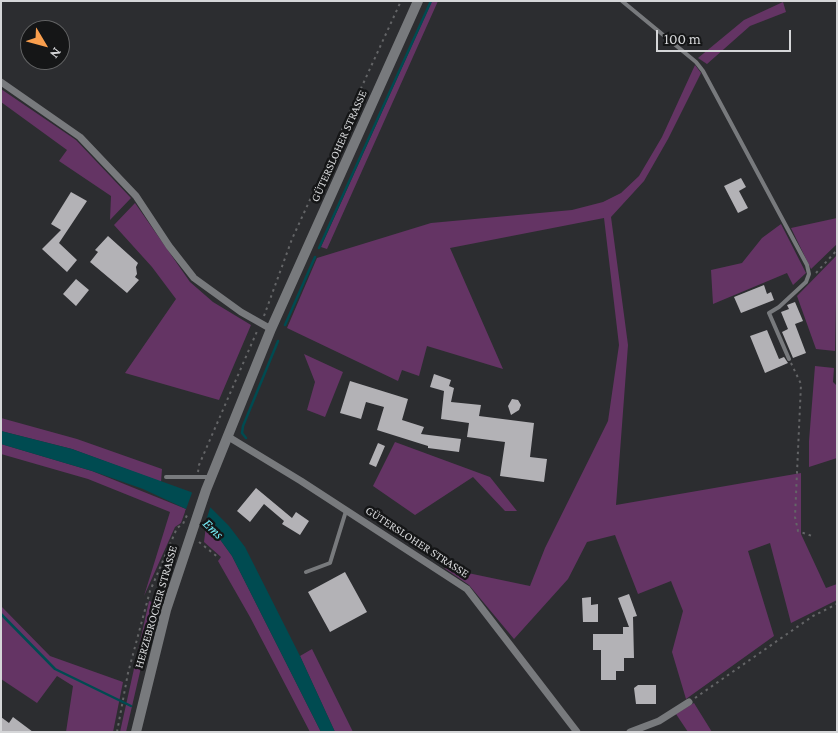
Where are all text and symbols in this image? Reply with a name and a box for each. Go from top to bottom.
north arrow [20,20,70,70]
scale bar [658,20,793,52]
text: 100 m [664,31,701,47]
text: N [47,45,65,62]
street label: GÜTERSLOHER STRASSE [308,88,370,204]
street label: GÜTERSLOHER STRASSE [362,503,472,581]
water label: Ems [199,515,227,543]
street label: HERZEBROCKER STRASSE [132,544,180,670]

